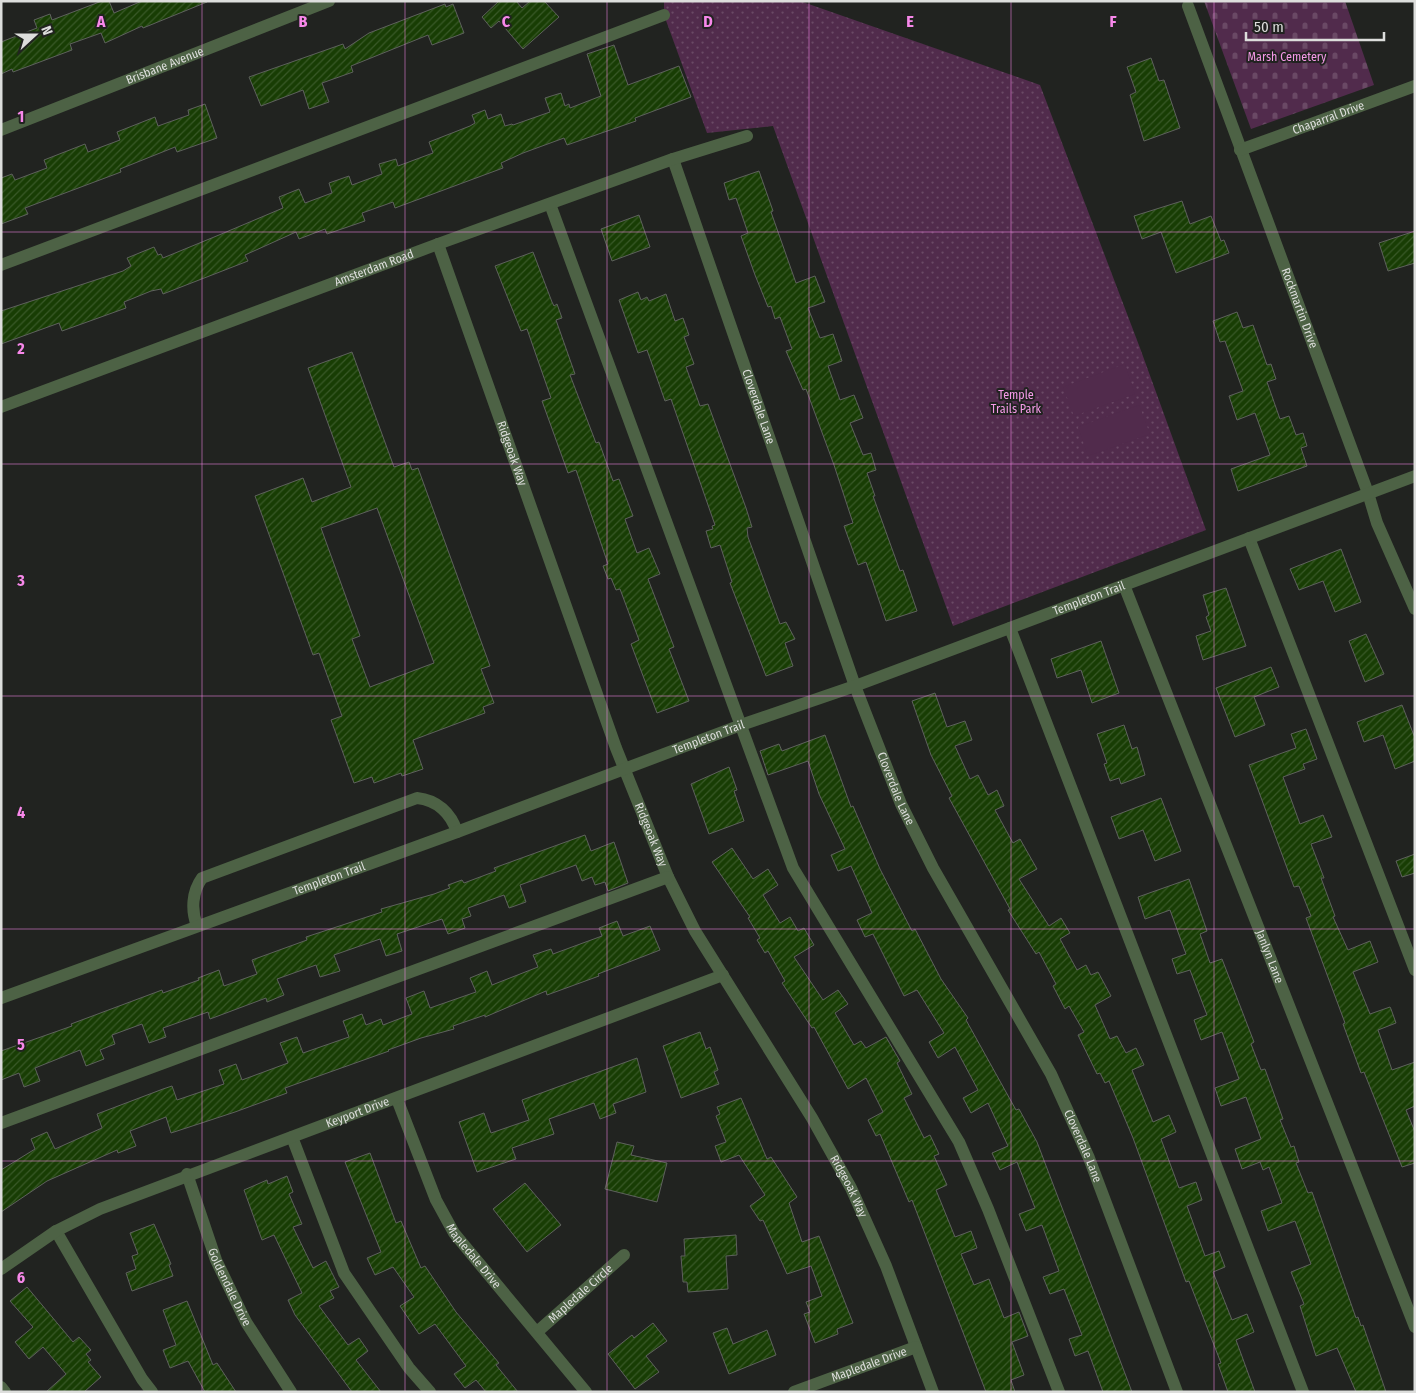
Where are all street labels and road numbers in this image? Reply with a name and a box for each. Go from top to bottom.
street label: Brisbane Avenue [124,44,206,87]
street label: Chaparral Drive [1290,98,1366,137]
street label: Amsterdam Road [332,247,415,289]
street label: Rockmartin Drive [1278,266,1321,350]
street label: Cloverdale Lane [739,368,778,446]
street label: Ridgeoak Way [494,419,530,488]
street label: Templeton Trail [1051,578,1127,618]
street label: Templeton Trail [671,717,746,757]
street label: Cloverdale Lane [874,750,917,828]
street label: Ridgeoak Way [632,801,670,869]
street label: Templeton Trail [291,859,367,898]
street label: Janlyn Lane [1253,928,1287,985]
street label: Keyport Drive [324,1094,391,1131]
street label: Cloverdale Lane [1061,1107,1105,1185]
street label: Ridgeoak Way [827,1153,870,1220]
street label: Mapledale Drive [443,1221,504,1291]
street label: Goldendale Drive [206,1246,254,1329]
street label: Mapledale Circle [545,1261,615,1326]
street label: Mapledale Drive [829,1344,909,1385]

